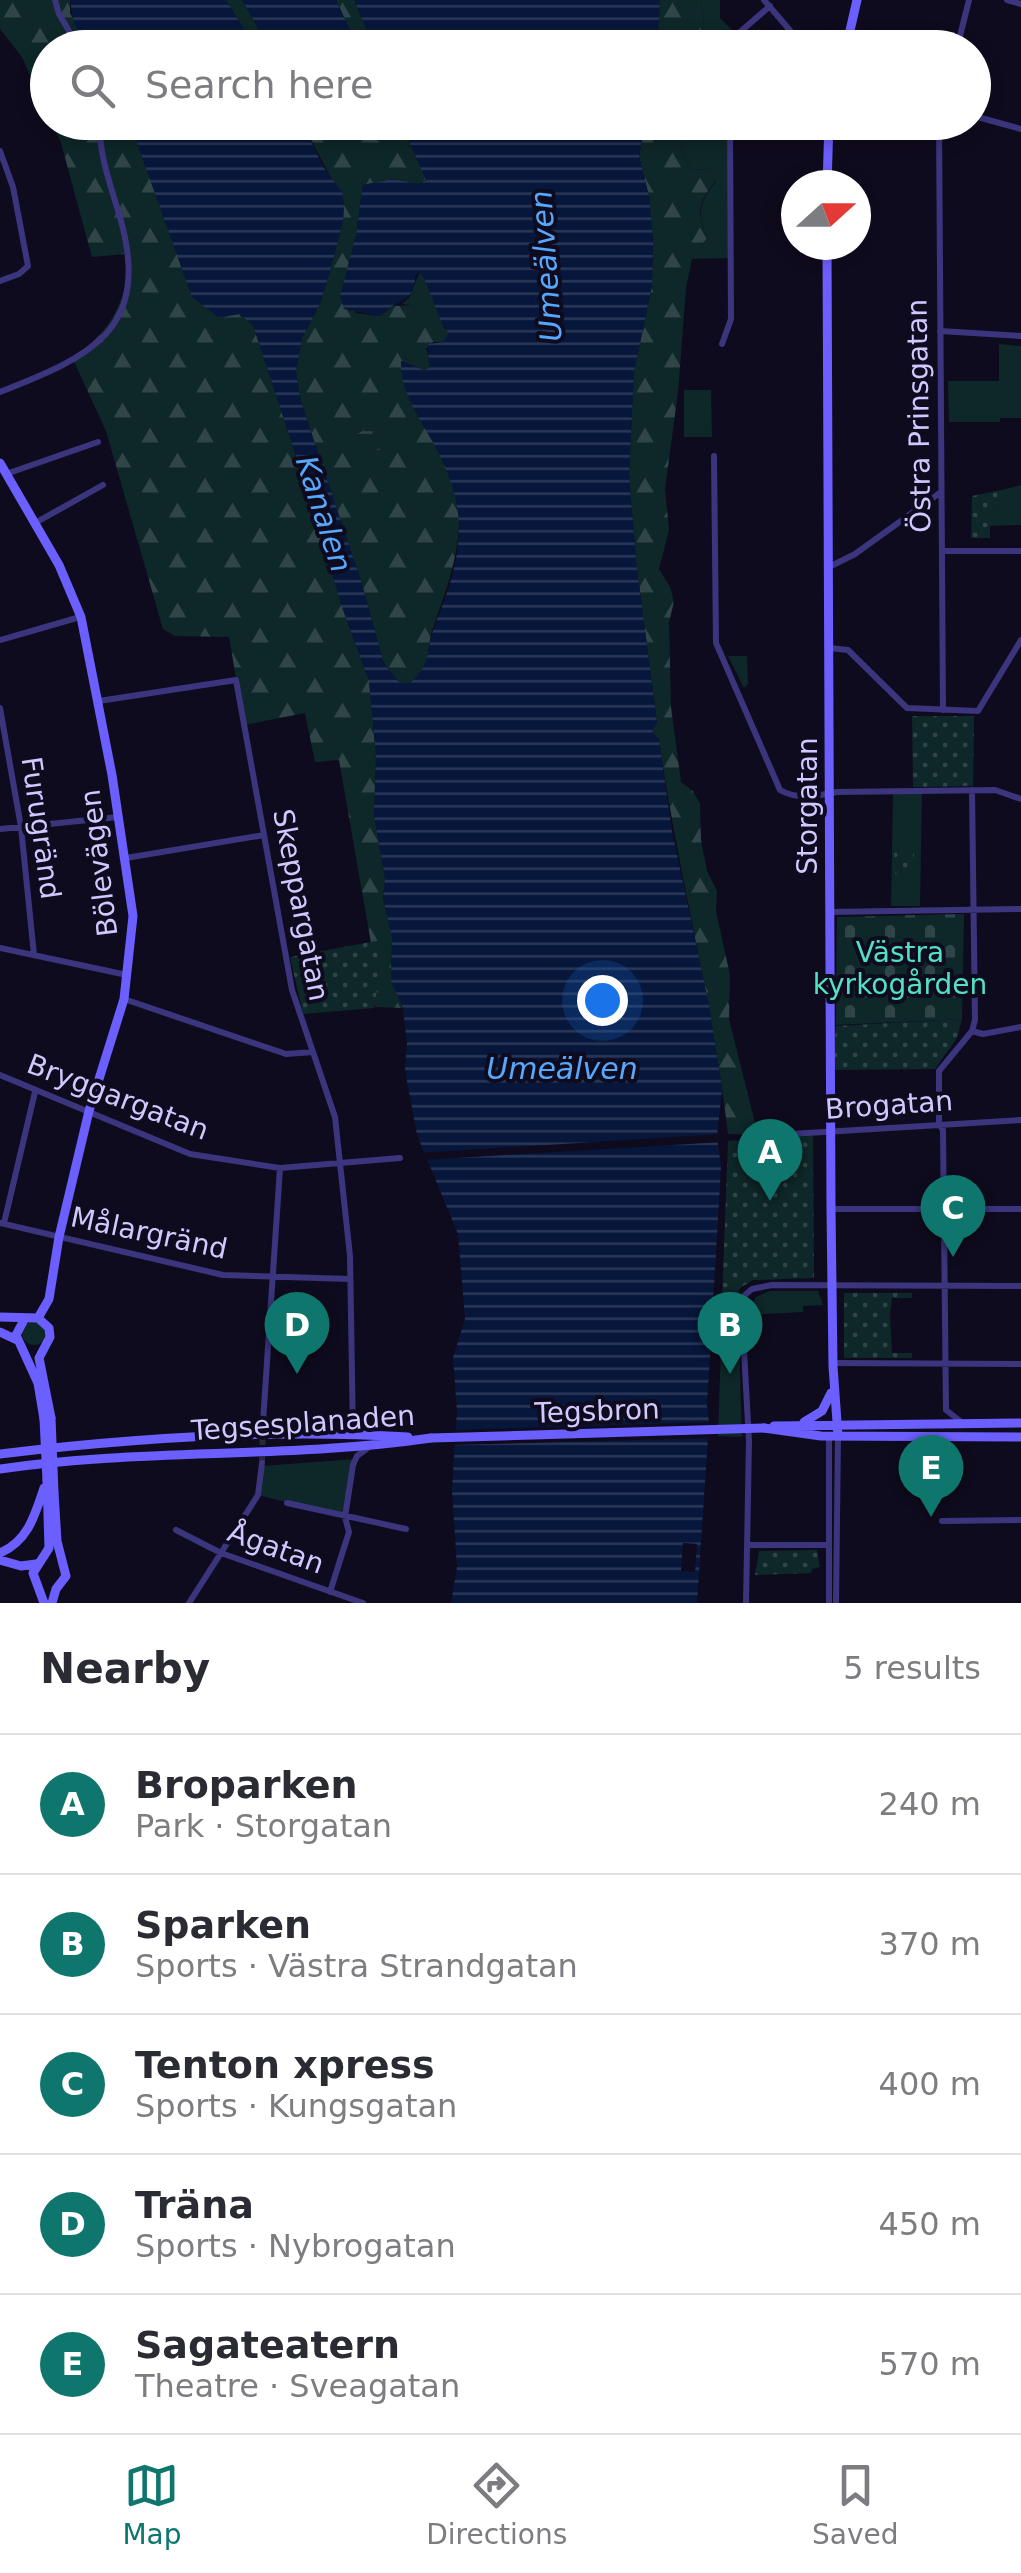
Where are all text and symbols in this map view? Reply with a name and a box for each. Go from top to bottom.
search box [30,30,991,140]
icon: search [65,58,120,113]
text: Search here [145,63,373,107]
north arrow [781,170,871,260]
water label: Umeälven [523,189,569,343]
street label: Östra Prinsgatan [899,299,938,533]
water label: Kanalen [289,451,359,577]
street label: Storgatan [791,737,824,875]
street label: Furugränd [15,755,67,901]
street label: Bölevägen [74,788,124,938]
street label: Skeppargatan [266,806,336,1004]
park label: Västra kyrkogården [813,936,987,1001]
your location [577,975,628,1026]
street label: Bryggargatan [23,1047,213,1147]
water label: Umeälven [486,1051,638,1086]
street label: Brogatan [824,1084,954,1126]
pin: A [738,1118,802,1201]
pin: C [920,1174,986,1257]
street label: Målargränd [68,1200,230,1266]
pin: D [264,1292,330,1374]
pin: B [698,1292,762,1374]
street label: Tegsbron [533,1392,660,1430]
street label: Tegsesplanaden [189,1399,416,1447]
pin: E [898,1434,964,1517]
street label: Ågatan [223,1514,329,1581]
text: Nearby [40,1644,210,1693]
text: 5 results [843,1649,981,1687]
text: Broparken [135,1763,357,1807]
text: A [60,1785,85,1823]
text: 240 m [879,1785,981,1823]
text: Park · Storgatan [135,1807,392,1845]
text: Sparken [135,1903,311,1947]
text: B [60,1925,85,1963]
text: 370 m [879,1925,981,1963]
text: Sports · Västra Strandgatan [135,1947,578,1985]
text: Tenton xpress [135,2043,435,2087]
text: C [61,2065,84,2103]
text: 400 m [879,2065,981,2103]
text: Sports · Kungsgatan [135,2087,457,2125]
text: Träna [135,2183,254,2227]
text: D [59,2205,86,2243]
text: 450 m [879,2205,981,2243]
text: Sports · Nybrogatan [135,2227,456,2265]
text: Sagateatern [135,2323,400,2367]
text: E [62,2345,83,2383]
text: 570 m [879,2345,981,2383]
text: Theatre · Sveagatan [135,2367,460,2405]
tab: Map [122,2458,181,2551]
tab: Directions [426,2458,567,2551]
tab: Saved [812,2458,899,2551]

